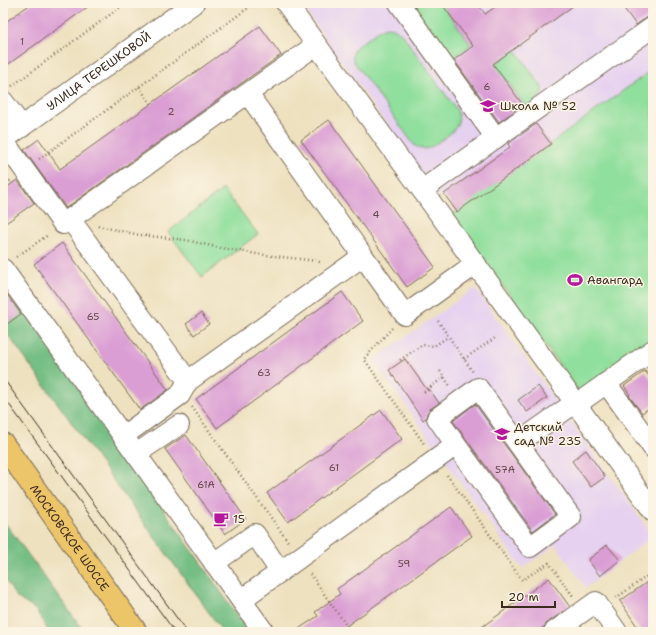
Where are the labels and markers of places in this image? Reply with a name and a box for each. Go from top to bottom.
school or university icon: Школа № 52 [479,97,497,115]
place label: Школа № 52 [500,98,577,114]
sports icon: Авангард [566,271,584,289]
place label: Авангард [587,272,643,288]
place label: Детский сад № 235 [514,419,581,449]
school or university icon: Детский сад № 235 [493,425,511,443]
cafe icon: 15 [212,510,230,528]
place label: 15 [233,511,245,527]

